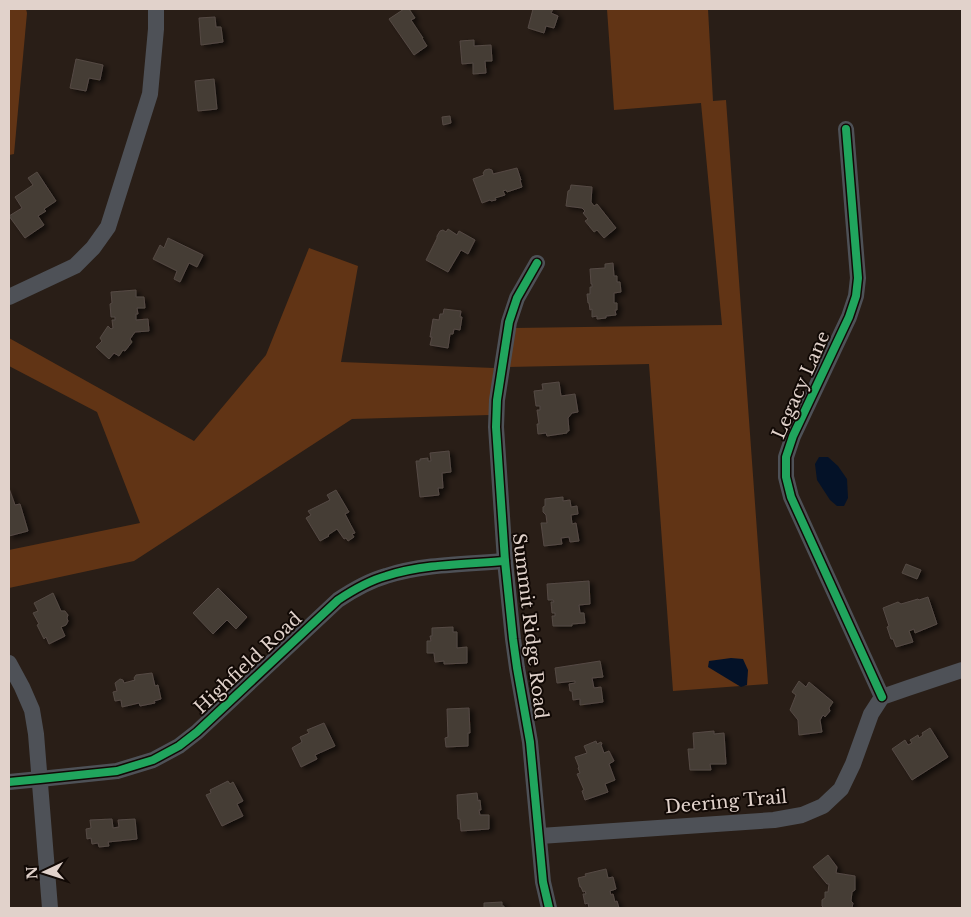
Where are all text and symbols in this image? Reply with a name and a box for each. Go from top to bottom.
street label: Legacy Lane [767,328,835,442]
street label: Summit Ridge Road [508,532,552,720]
street label: Highfield Road [190,608,306,718]
street label: Deering Trail [664,786,788,818]
north arrow [20,847,70,897]
text: N [23,866,41,880]

